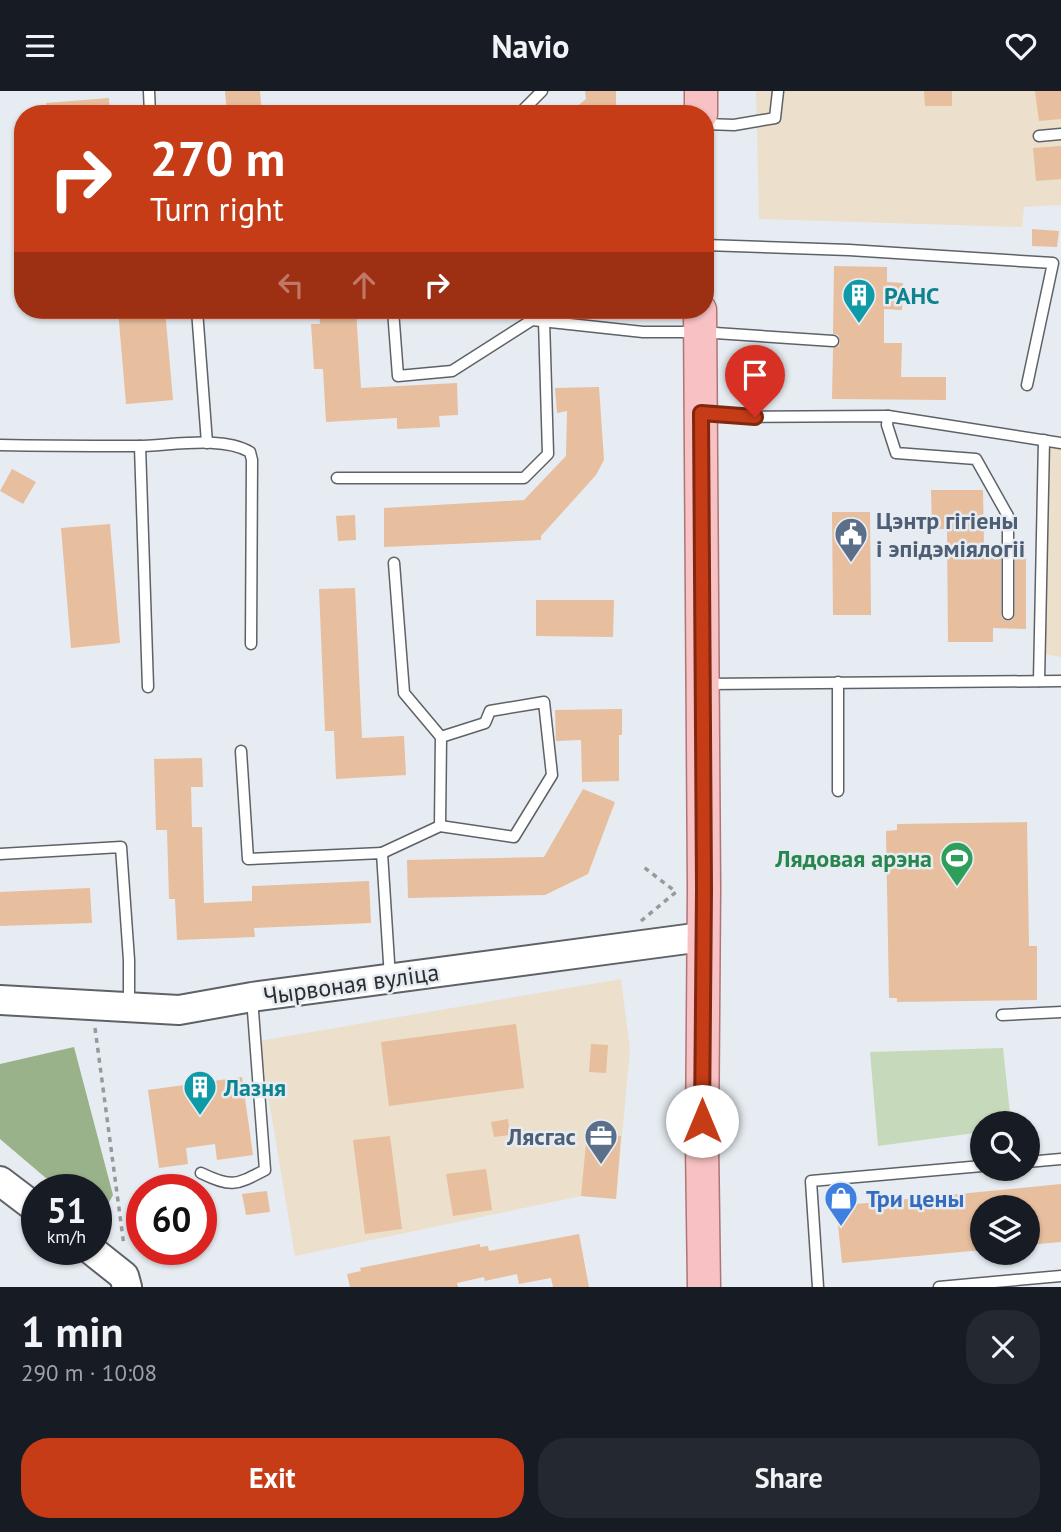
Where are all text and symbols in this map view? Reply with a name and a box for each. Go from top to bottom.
text: Navio [492,25,569,67]
icon: menu [21,27,59,65]
icon: heart [1002,27,1040,65]
text: 270 m [150,126,285,190]
icon: right [35,133,126,224]
text: Turn right [150,188,284,230]
icon: left [272,266,310,304]
icon: ahead [345,266,383,304]
icon: right [418,266,456,304]
building icon: РАНС [840,276,878,325]
place label: РАНС [884,280,939,311]
pin [725,345,785,417]
icon: arrive [736,356,774,394]
place label: Цэнтр гігіены і эпідэміялогіі [876,505,1025,564]
public building icon: Цэнтр гігіены і эпідэміялогіі [832,515,870,564]
sports icon: Лядовая арэна [938,839,976,888]
place label: Лядовая арэна [775,843,932,874]
street label: Чырвоная вуліца [261,956,441,1012]
building icon: Лазня [181,1068,219,1117]
place label: Лазня [223,1072,286,1103]
position arrow [665,1084,739,1158]
map controls [970,1111,1040,1265]
button: search [970,1111,1040,1181]
office icon: Лясгас [582,1117,620,1166]
place label: Лясгас [506,1121,576,1152]
speed limit sign: 60 [126,1174,217,1265]
shop icon: Три цены [822,1179,860,1228]
place label: Три цены [866,1183,964,1214]
text: 51 [47,1187,86,1233]
button: layers [970,1195,1040,1265]
text: km/h [47,1225,86,1248]
text: 1 min [21,1304,123,1359]
button: close [966,1310,1040,1384]
text: 290 m · 10:08 [21,1358,157,1387]
button: Exit [21,1438,524,1518]
button: Share [538,1438,1040,1518]

